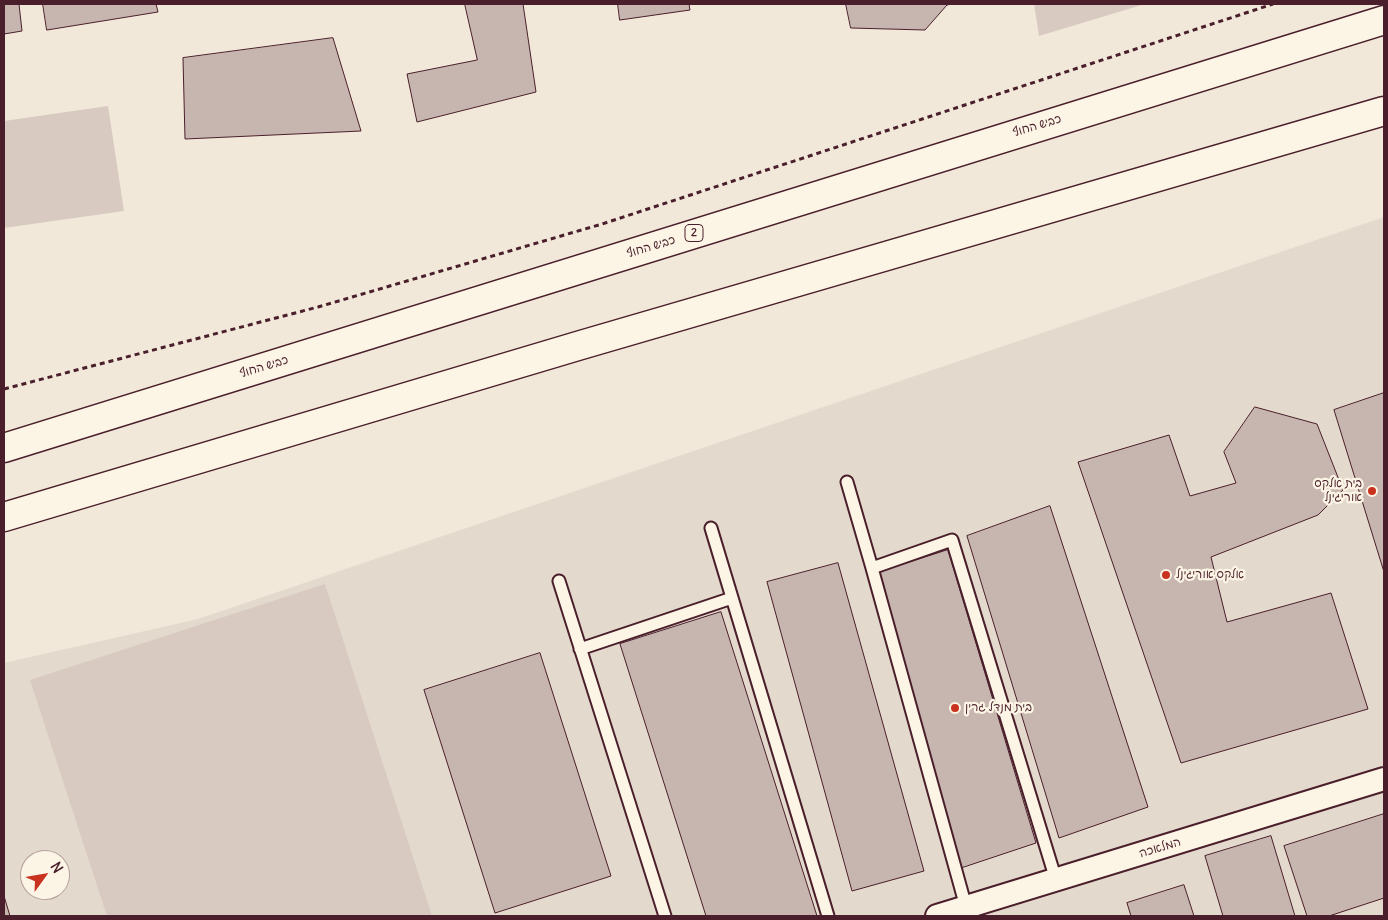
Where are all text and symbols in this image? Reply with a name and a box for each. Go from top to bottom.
street label: כביש החוף [1011,112,1063,140]
road number: 2 [685,224,703,242]
street label: כביש החוף [625,233,677,261]
street label: כביש החוף [238,353,290,381]
place label: בית אלקס אוריגינל [1314,477,1362,505]
marker: בית אלקס אוריגינל [1366,485,1378,497]
place label: אלקס אוריגינל [1176,568,1244,582]
marker: אלקס אוריגינל [1160,569,1172,581]
place label: בית מנדל גרין [965,701,1032,715]
marker: בית מנדל גרין [949,702,961,714]
street label: המלאכה [1137,835,1183,861]
north arrow [20,850,70,900]
text: N [47,859,67,876]

